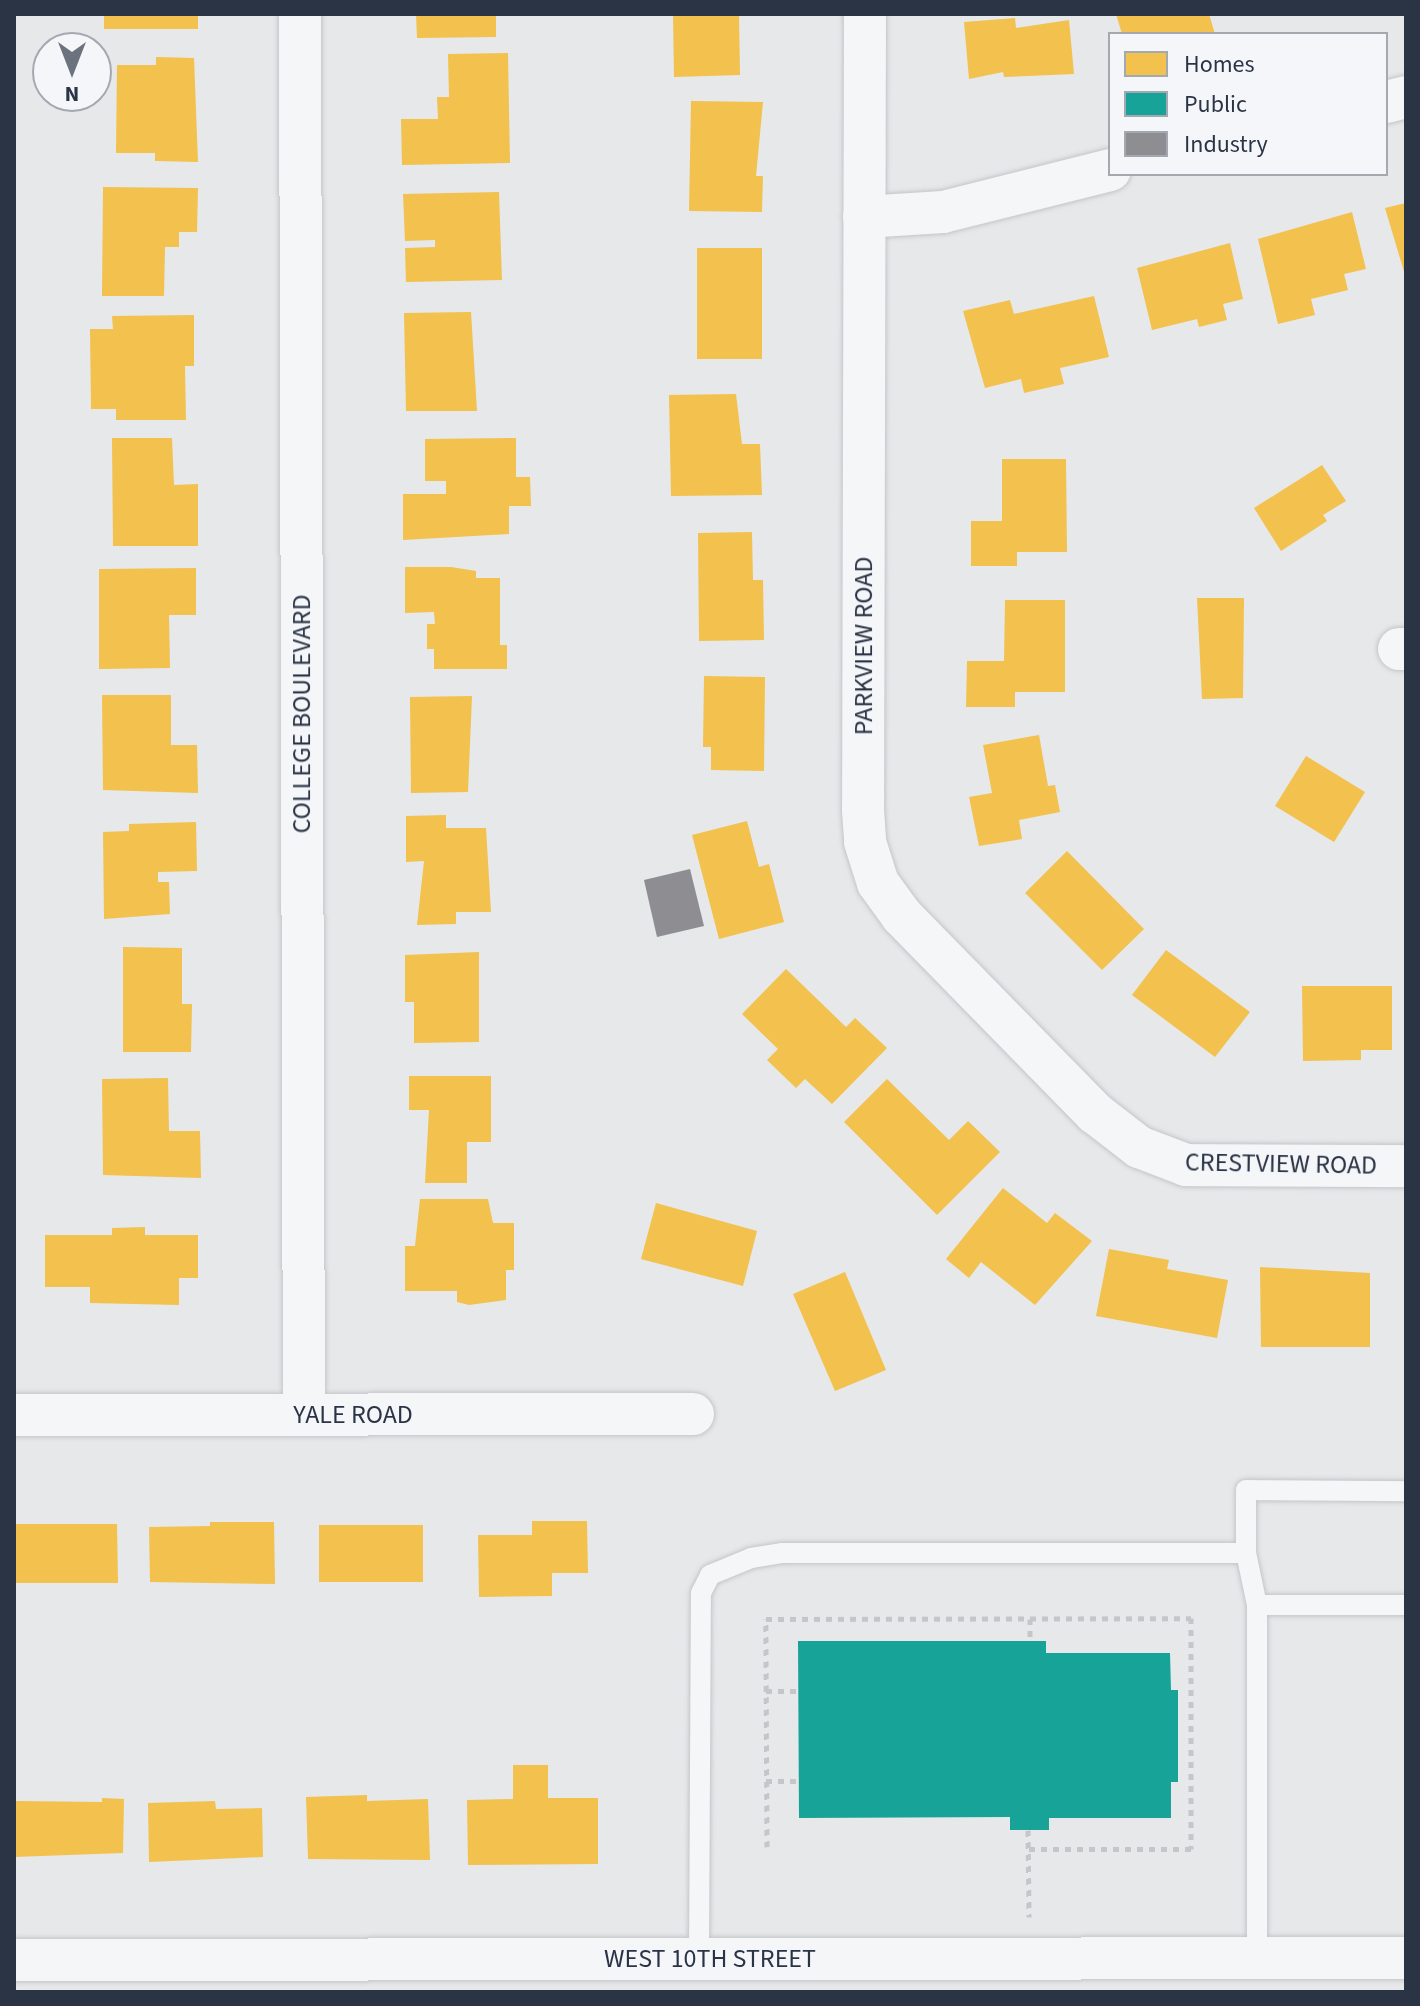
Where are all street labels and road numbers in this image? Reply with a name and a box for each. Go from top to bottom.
street label: PARKVIEW ROAD [848,557,880,735]
street label: COLLEGE BOULEVARD [286,595,318,833]
street label: CRESTVIEW ROAD [1185,1147,1377,1181]
street label: YALE ROAD [293,1399,413,1431]
street label: WEST 10TH STREET [604,1943,816,1975]

